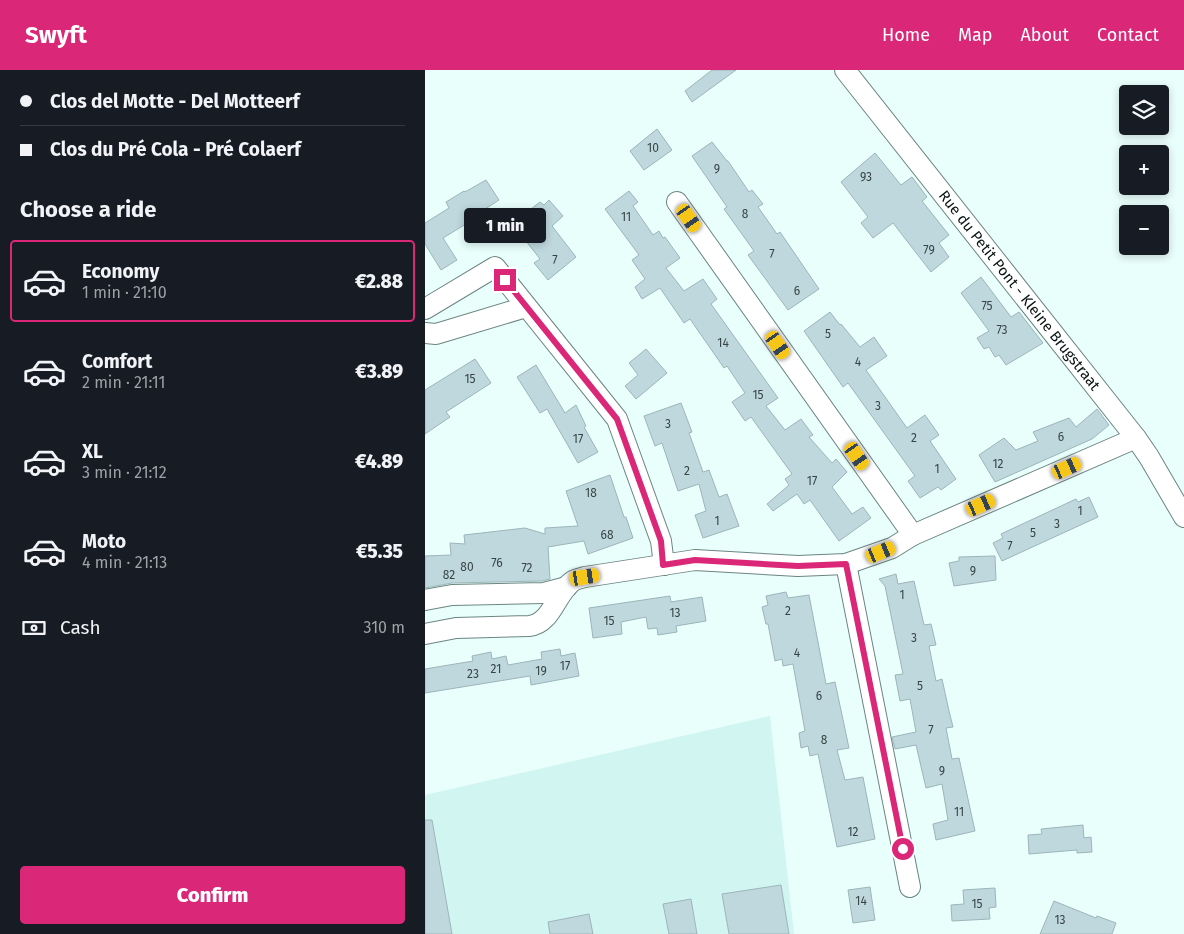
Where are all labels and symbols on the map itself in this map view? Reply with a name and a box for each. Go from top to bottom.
house number: 10 [647,141,659,155]
house number: 9 [714,162,720,176]
house number: 93 [860,170,872,184]
street label: Rue du Petit Pont - Kleine Brugstraat [935,187,1104,394]
car [674,201,703,235]
house number: 8 [742,207,749,221]
callout: 1 min [464,208,546,242]
house number: 11 [621,210,631,224]
house number: 79 [923,243,935,257]
house number: 7 [769,247,775,261]
house number: 7 [552,253,558,267]
route end [494,269,516,291]
house number: 6 [794,284,800,298]
house number: 75 [981,299,993,313]
house number: 73 [996,323,1008,337]
house number: 5 [825,327,831,341]
car [763,328,792,362]
house number: 14 [717,336,729,350]
house number: 4 [855,355,862,369]
house number: 15 [464,372,476,386]
house number: 15 [752,388,764,402]
house number: 3 [875,399,881,413]
house number: 3 [665,417,671,431]
house number: 6 [1058,430,1064,444]
house number: 2 [911,431,917,445]
house number: 17 [573,432,583,446]
car [842,439,871,473]
car [1050,455,1083,481]
house number: 12 [992,457,1004,471]
house number: 1 [934,462,940,476]
house number: 2 [684,464,690,478]
house number: 17 [807,474,817,488]
house number: 18 [585,486,597,500]
car [964,492,997,518]
house number: 1 [1077,504,1083,518]
house number: 1 [714,514,720,528]
house number: 3 [1054,517,1060,531]
house number: 5 [1030,526,1036,540]
house number: 68 [600,528,614,542]
car [864,539,897,565]
house number: 7 [1007,539,1013,553]
house number: 76 [491,556,503,570]
house number: 80 [460,560,474,574]
house number: 72 [521,561,533,575]
house number: 9 [970,564,976,578]
car [569,567,600,587]
house number: 82 [443,568,455,582]
house number: 1 [899,588,905,602]
house number: 2 [785,604,791,618]
house number: 13 [669,606,681,620]
house number: 15 [603,614,615,628]
house number: 3 [911,631,917,645]
house number: 4 [794,646,801,660]
house number: 17 [560,659,570,673]
house number: 21 [491,662,501,676]
house number: 19 [535,664,547,678]
house number: 23 [467,667,479,681]
house number: 5 [917,679,923,693]
house number: 6 [816,689,822,703]
house number: 7 [928,723,934,737]
house number: 8 [821,733,828,747]
house number: 9 [939,764,945,778]
house number: 11 [954,805,964,819]
house number: 12 [847,825,859,839]
route start [892,838,914,860]
house number: 14 [855,894,867,908]
house number: 15 [971,897,983,911]
house number: 13 [1054,913,1066,927]

